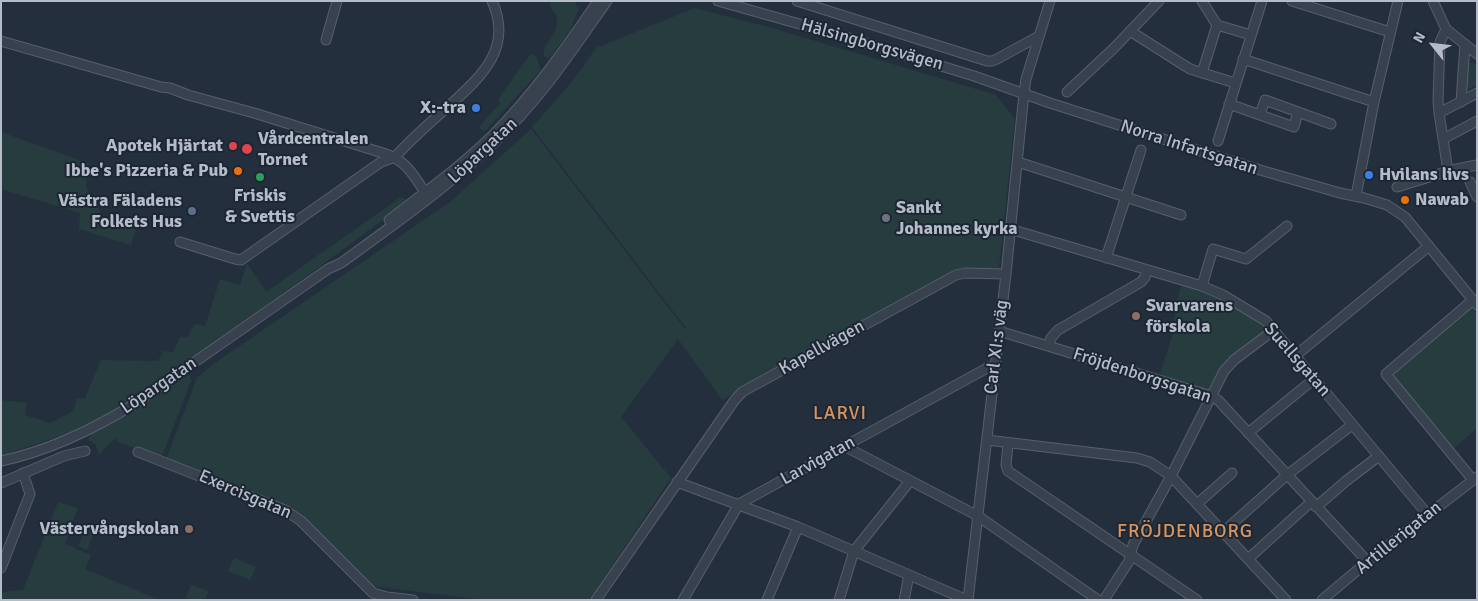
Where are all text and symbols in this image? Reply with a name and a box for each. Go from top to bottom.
street label: Hälsingborgsvägen [798,14,946,76]
north arrow [1408,20,1458,70]
text: N [1410,29,1429,46]
place label: X:-tra [420,97,466,119]
marker: X:-tra [470,102,482,114]
street label: Löpargatan [444,113,522,189]
street label: Norra Infartsgatan [1118,116,1260,180]
place label: Vårdcentralen Tornet [258,128,369,170]
place label: Apotek Hjärtat [106,135,223,157]
marker: Apotek Hjärtat [227,140,239,152]
marker: Vårdcentralen Tornet [240,142,254,156]
place label: Ibbe's Pizzeria & Pub [65,160,228,182]
place label: Hvilans livs [1379,164,1469,186]
marker: Ibbe's Pizzeria & Pub [232,165,244,177]
marker: Hvilans livs [1363,169,1375,181]
marker: Friskis & Svettis [254,171,266,183]
place label: Friskis & Svettis [225,185,295,228]
place label: Nawab [1415,189,1469,211]
place label: Västra Fäladens Folkets Hus [58,190,182,232]
marker: Nawab [1399,194,1411,206]
place label: Sankt Johannes kyrka [896,197,1018,240]
marker: Västra Fäladens Folkets Hus [186,205,198,217]
marker: Sankt Johannes kyrka [880,212,892,224]
place label: Svarvarens förskola [1146,295,1233,338]
street label: Carl XI:s väg [980,299,1014,395]
marker: Svarvarens förskola [1130,310,1142,322]
street label: Kapellvägen [776,316,868,380]
street label: Suellsgatan [1259,319,1335,401]
street label: Fröjdenborgsgatan [1070,343,1214,409]
street label: Löpargatan [117,353,201,419]
district label: LARVI [812,403,868,425]
street label: Larvigatan [777,432,859,490]
street label: Exercisgatan [195,466,295,524]
street label: Artillerigatan [1352,497,1446,579]
place label: Västervångskolan [40,518,179,540]
district label: FRÖJDENBORG [1116,521,1254,543]
marker: Västervångskolan [183,523,195,535]

